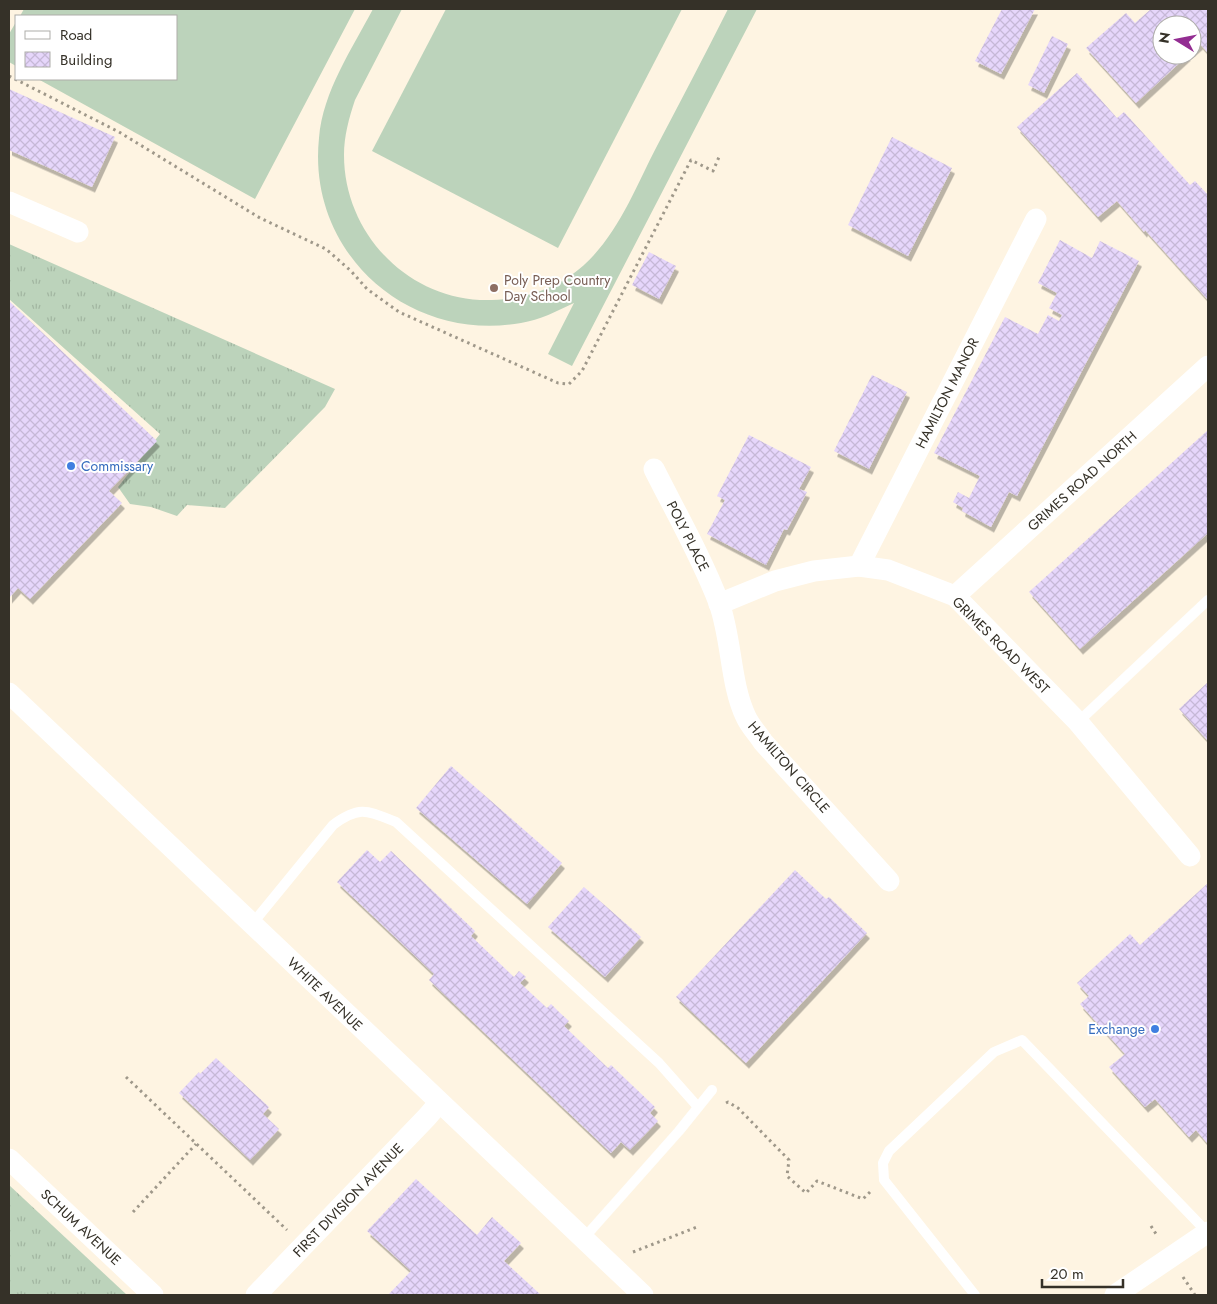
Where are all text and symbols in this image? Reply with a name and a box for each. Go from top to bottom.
legend [15,15,178,80]
north arrow [1152,15,1202,65]
text: Road [60,24,92,46]
text: N [1153,31,1175,45]
text: Building [60,49,112,71]
place label: Poly Prep Country Day School [504,270,611,306]
marker: Poly Prep Country Day School [488,282,500,294]
street label: HAMILTON MANOR [910,334,984,452]
street label: GRIMES ROAD NORTH [1023,426,1141,536]
place label: Commissary [81,456,154,476]
marker: Commissary [65,460,77,472]
street label: POLY PLACE [662,497,714,575]
street label: GRIMES ROAD WEST [948,592,1054,698]
street label: HAMILTON CIRCLE [743,717,835,817]
street label: WHITE AVENUE [283,953,367,1035]
place label: Exchange [1088,1019,1145,1039]
marker: Exchange [1149,1023,1161,1035]
street label: FIRST DIVISION AVENUE [288,1139,408,1261]
street label: SCHUM AVENUE [36,1184,126,1270]
scale bar [1042,1256,1123,1288]
text: 20 m [1050,1263,1084,1285]

